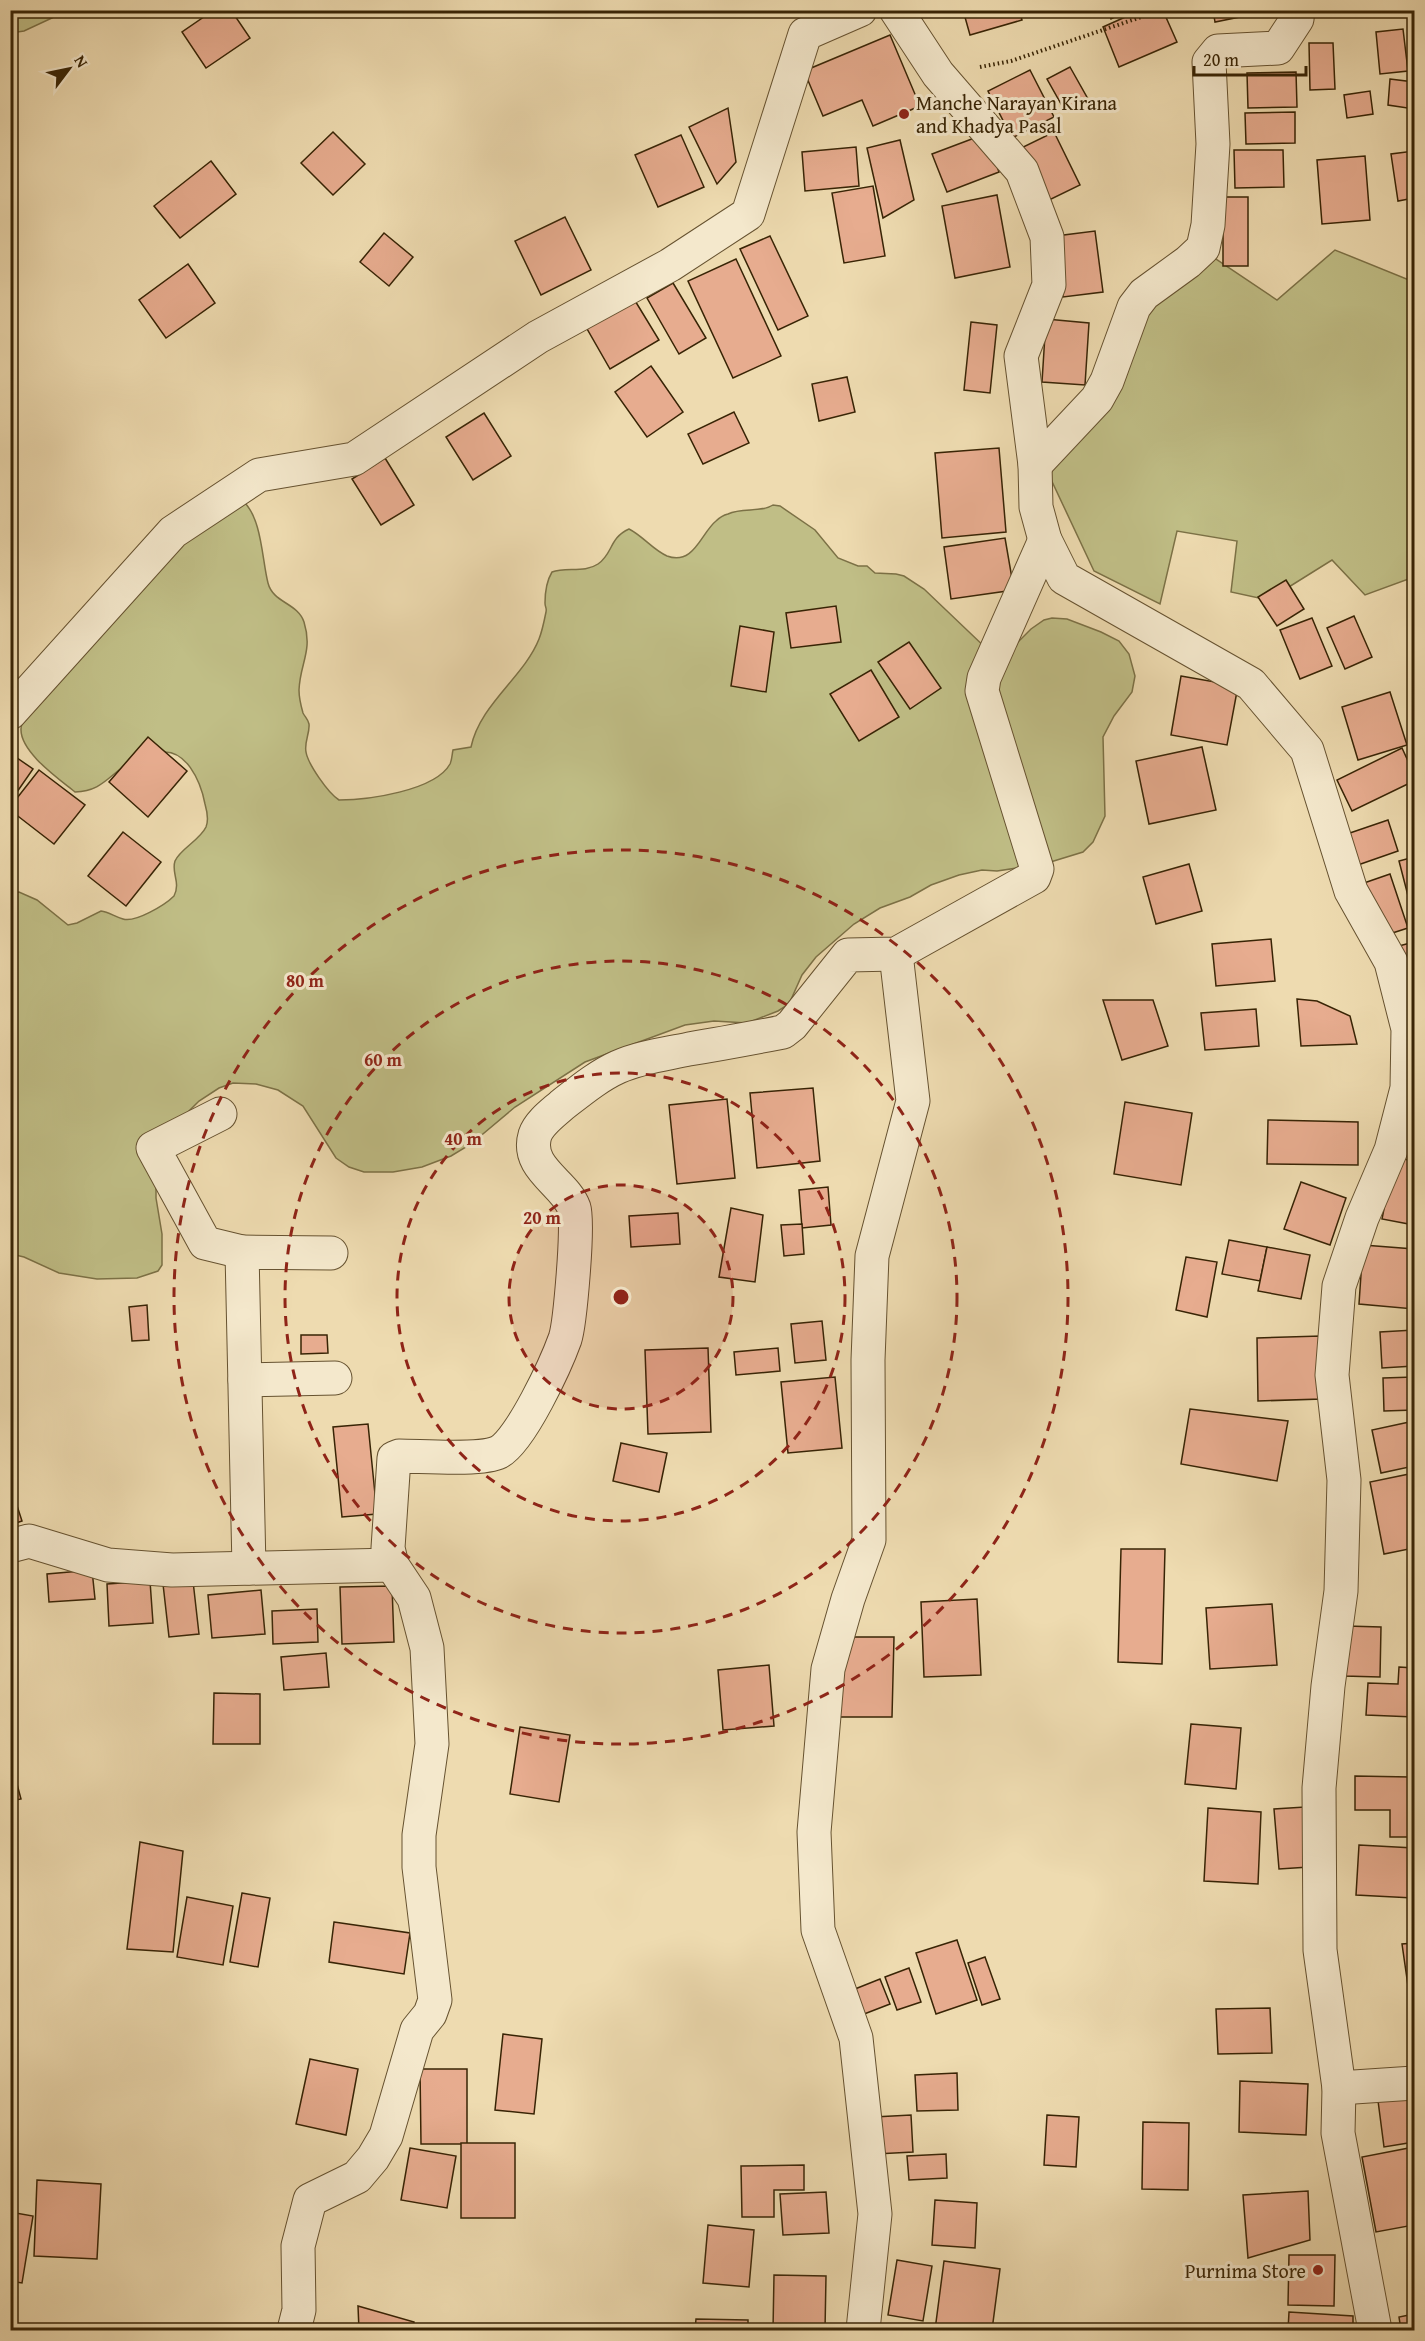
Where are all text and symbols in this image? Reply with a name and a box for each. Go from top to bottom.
north arrow [39,39,99,99]
scale bar [1194,39,1306,77]
text: 20 m [1203,46,1239,73]
text: N [69,50,95,72]
place label: Manche Narayan Kirana and Khadya Pasal [916,88,1118,140]
marker: Manche Narayan Kirana and Khadya Pasal [897,107,911,121]
text: 80 m [286,967,325,994]
text: 60 m [364,1046,403,1073]
text: 40 m [444,1125,483,1152]
text: 20 m [523,1204,562,1231]
centre of rings [611,1287,631,1307]
place label: Purnima Store [1185,2256,1306,2285]
marker: Purnima Store [1311,2263,1325,2277]

